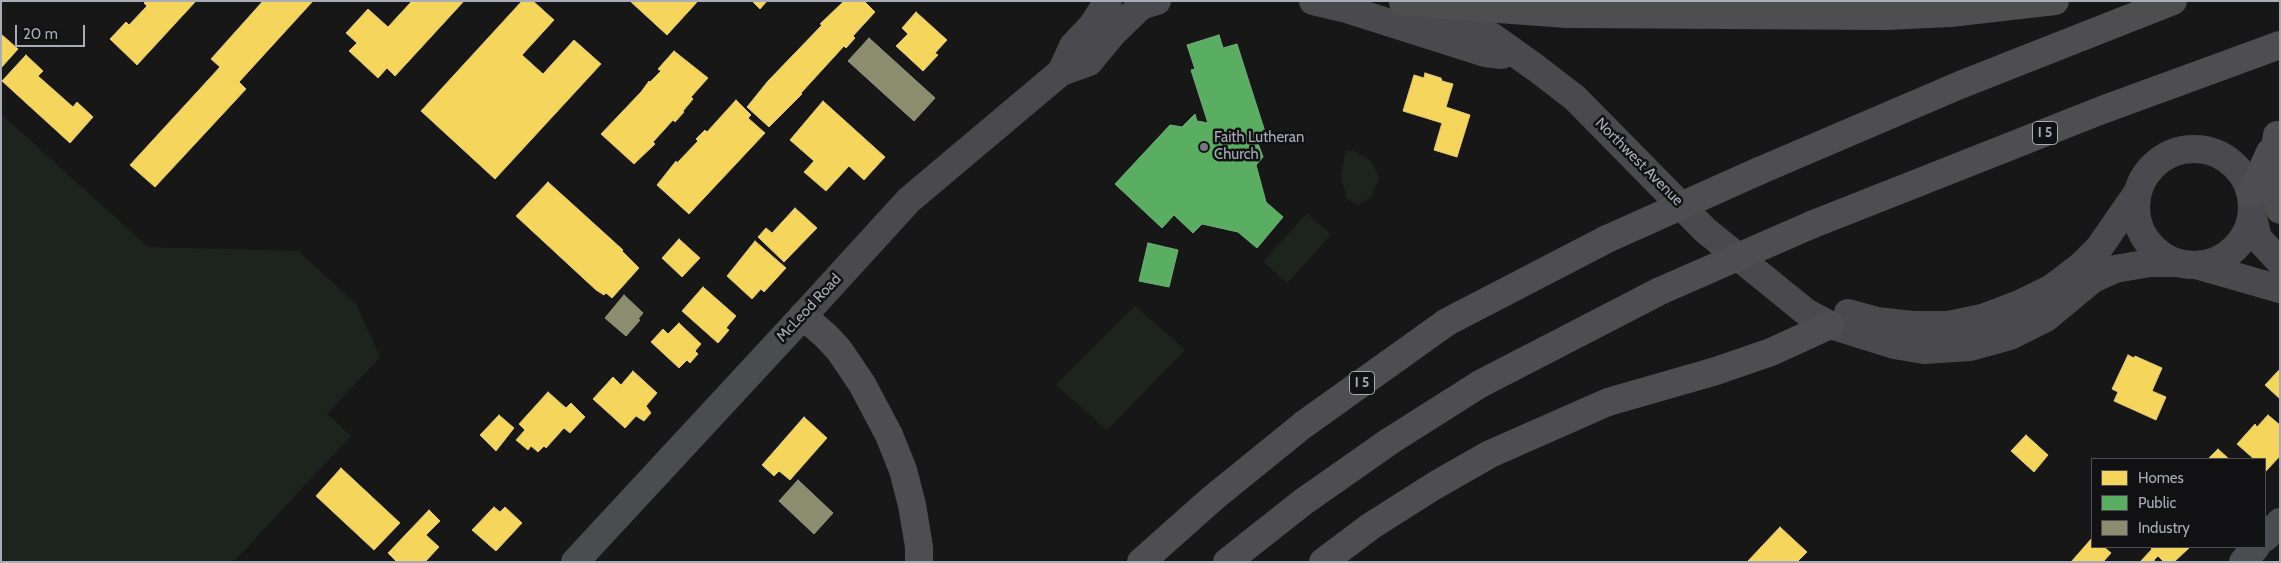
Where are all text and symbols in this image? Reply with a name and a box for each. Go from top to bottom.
scale bar [18,15,88,47]
text: 20 m [23,25,58,43]
street label: Northwest Avenue [1591,114,1687,210]
road number: I 5 [2032,122,2058,144]
place label: Faith Lutheran Church [1214,129,1304,164]
marker: Faith Lutheran Church [1198,141,1210,153]
street label: McLeod Road [773,270,845,346]
road number: I 5 [1350,372,1374,394]
legend [2091,458,2266,548]
text: Homes [2138,469,2184,487]
text: Public [2138,494,2176,512]
text: Industry [2138,519,2190,537]

